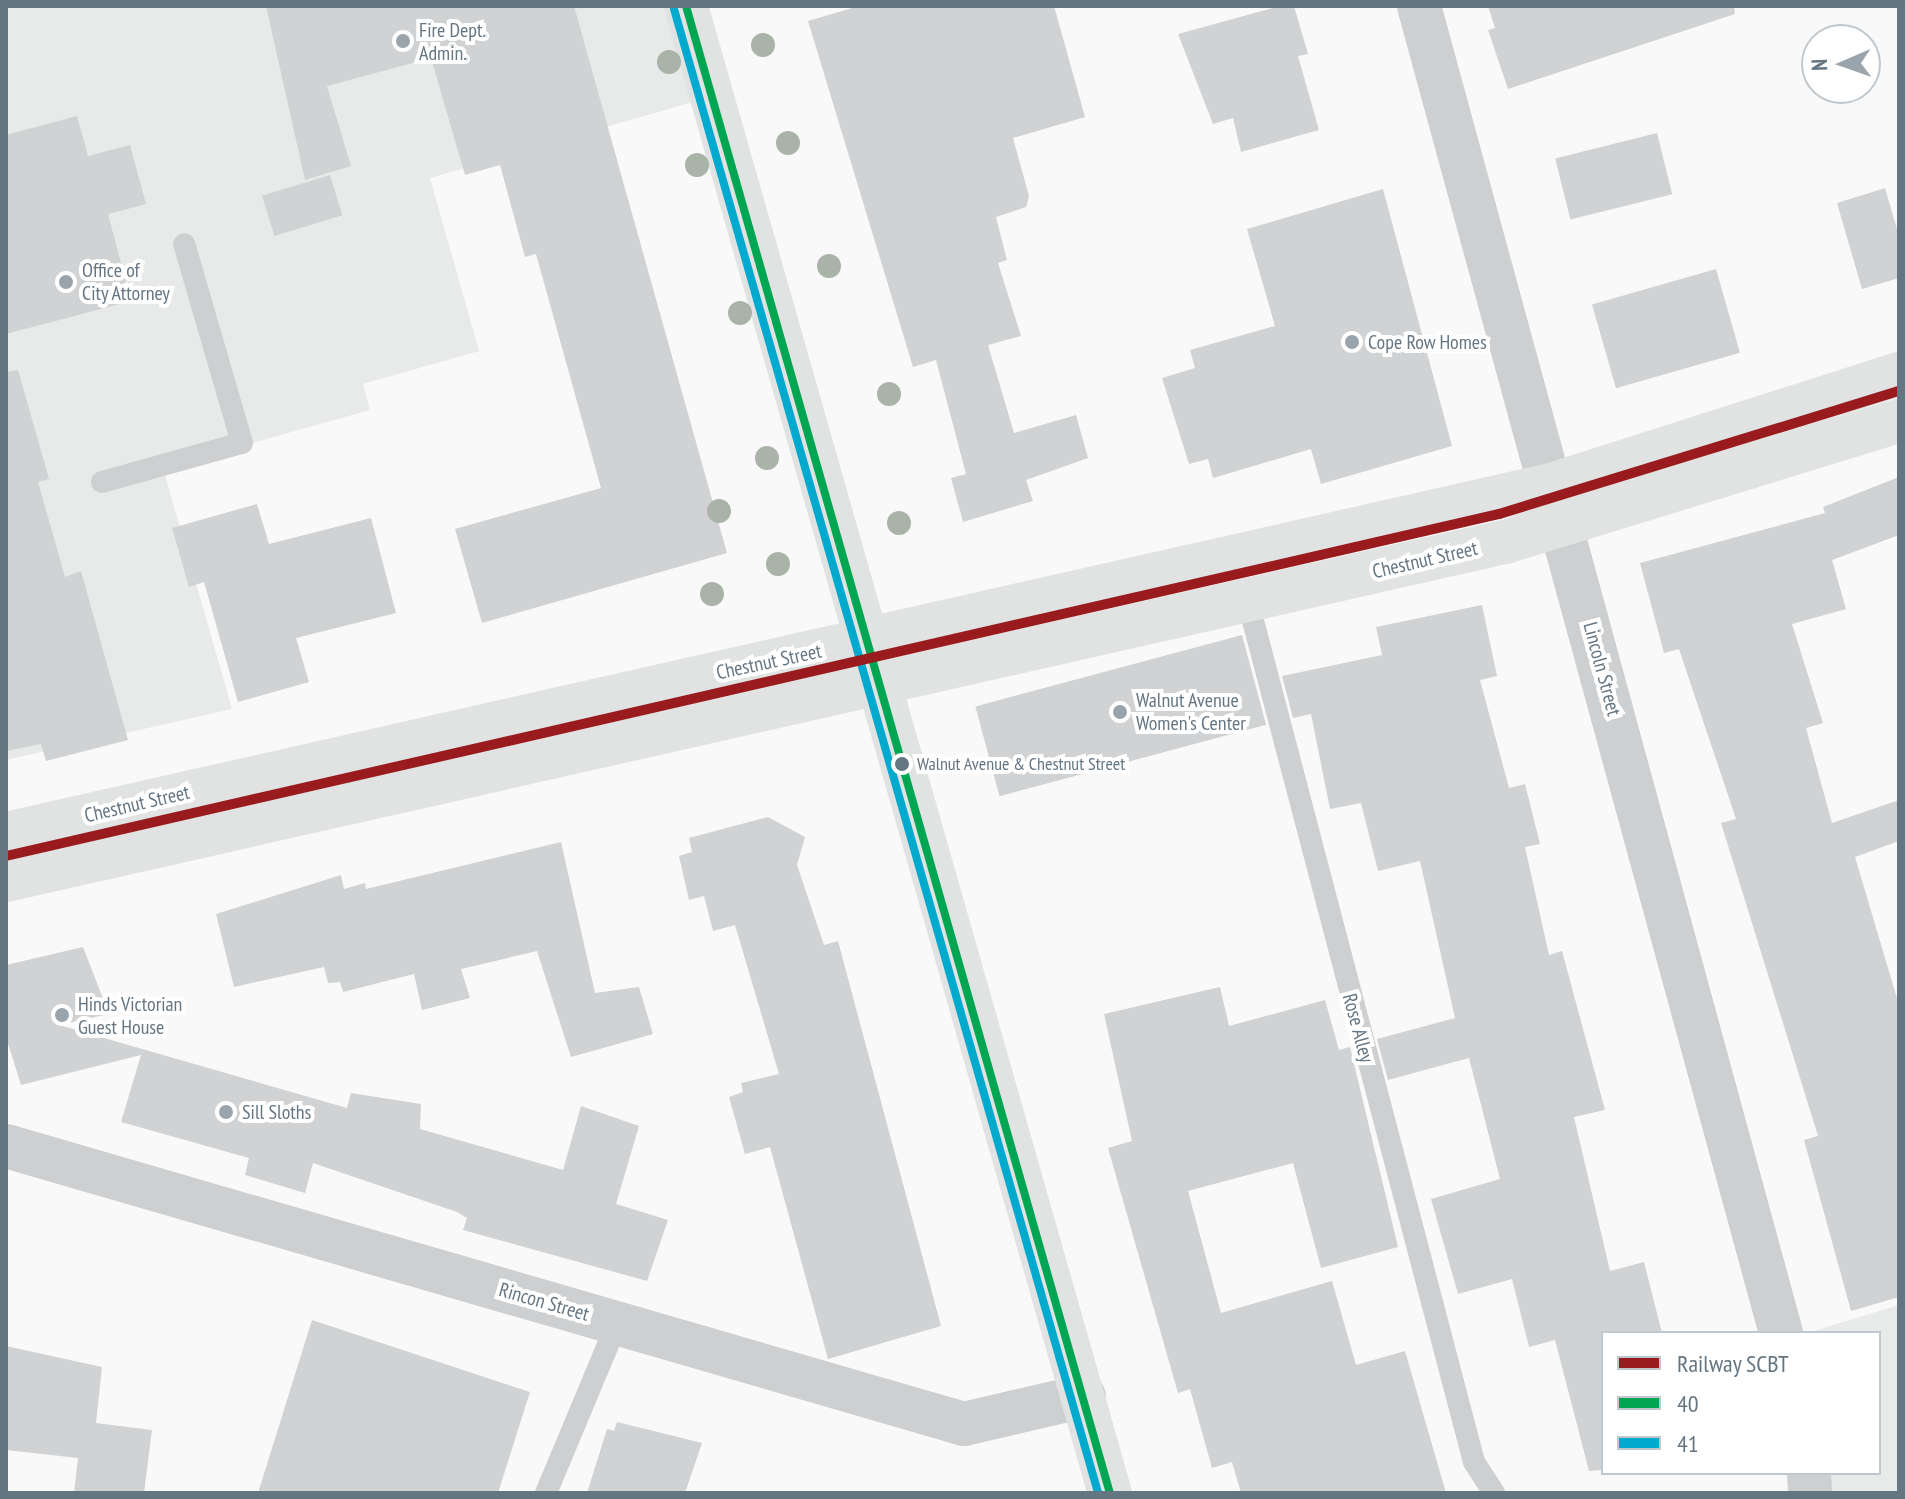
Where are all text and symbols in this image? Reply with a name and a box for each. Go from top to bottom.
place label: Fire Dept. Admin. [419,18,486,65]
north arrow [1801,24,1881,104]
marker: Fire Dept. Admin. [394,32,412,50]
text: N [1805,58,1833,71]
place label: Office of City Attorney [82,258,171,305]
marker: Office of City Attorney [57,273,75,291]
place label: Cope Row Homes [1368,330,1487,354]
marker: Cope Row Homes [1343,333,1361,351]
street label: Chestnut Street [1370,536,1480,584]
street label: Lincoln Street [1578,620,1626,718]
street label: Chestnut Street [714,639,824,685]
place label: Walnut Avenue Women's Center [1136,688,1246,735]
marker: Walnut Avenue Women's Center [1111,703,1129,721]
place label: Walnut Avenue & Chestnut Street [917,753,1126,775]
marker: Walnut Avenue & Chestnut Street [894,756,910,772]
street label: Chestnut Street [82,780,192,828]
street label: Rose Alley [1337,991,1379,1065]
place label: Hinds Victorian Guest House [78,992,183,1039]
marker: Hinds Victorian Guest House [53,1006,71,1024]
place label: Sill Sloths [242,1100,311,1124]
marker: Sill Sloths [217,1103,235,1121]
street label: Rincon Street [496,1278,592,1326]
legend [1601,1331,1881,1475]
text: Railway SCBT [1677,1348,1789,1379]
text: 40 [1677,1388,1699,1419]
text: 41 [1677,1428,1699,1459]

